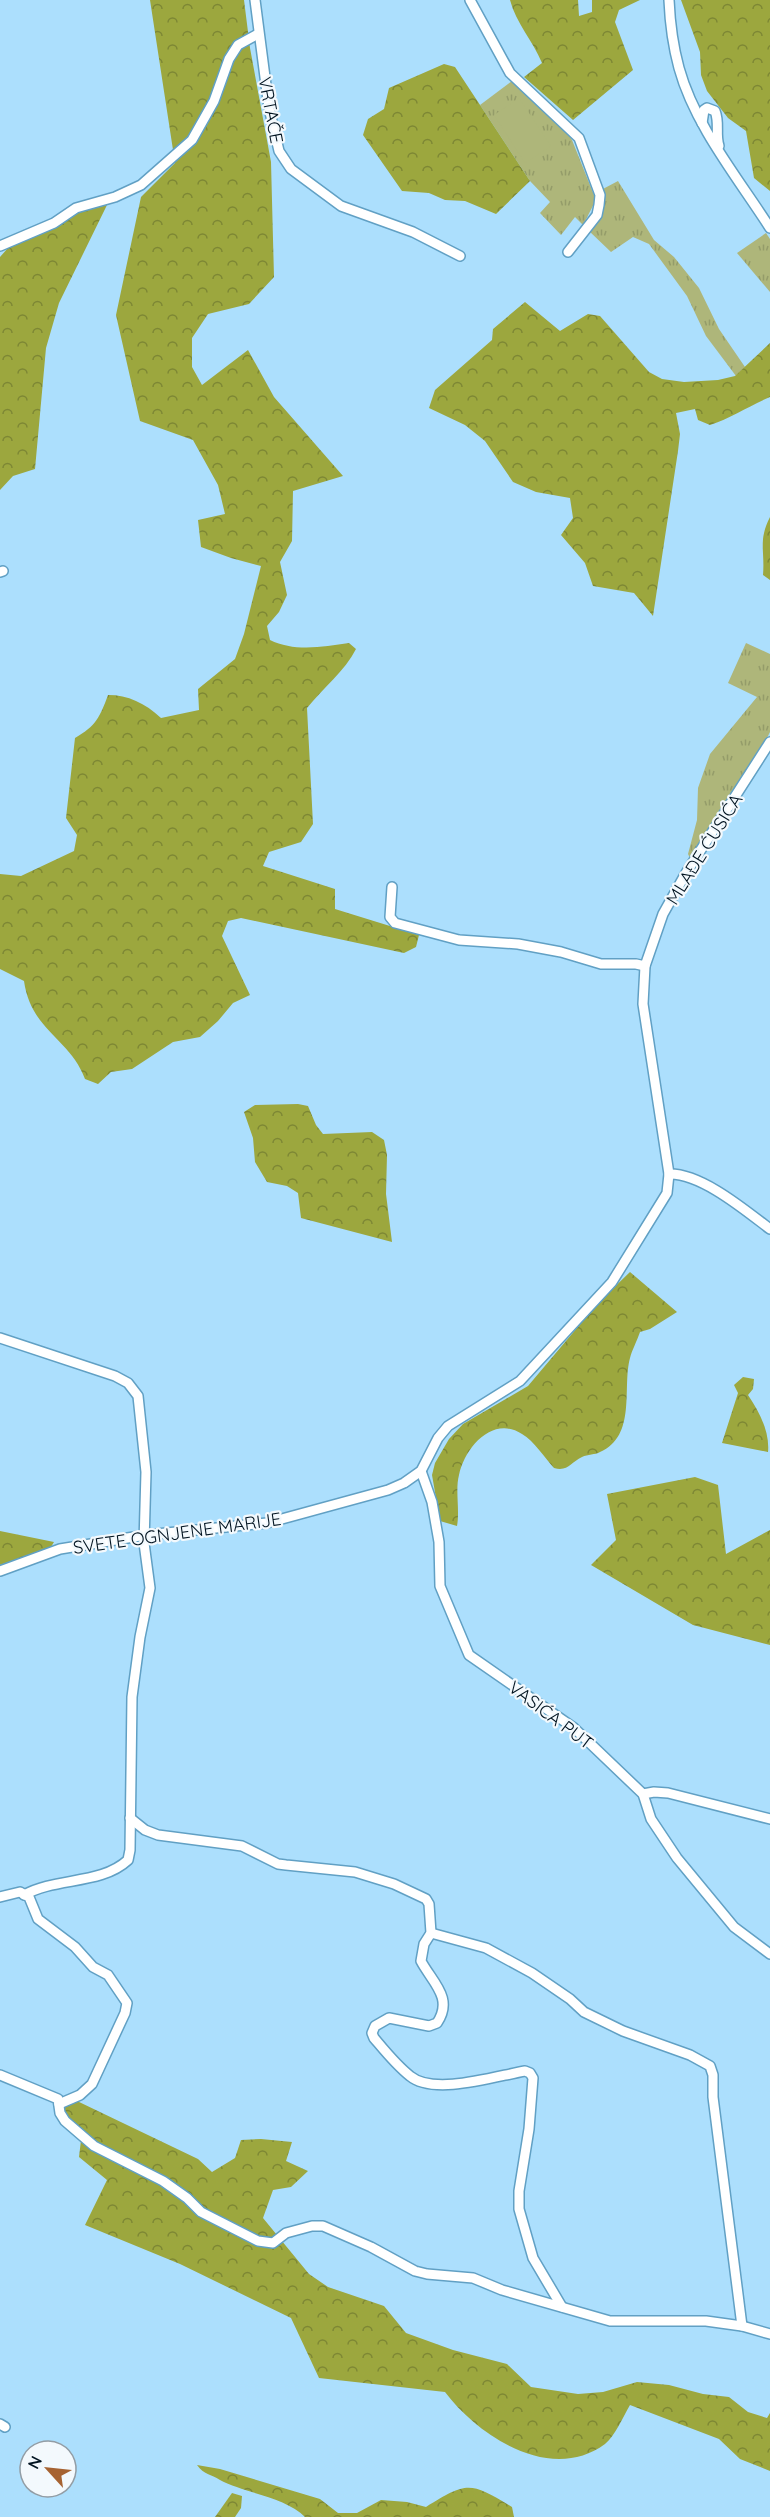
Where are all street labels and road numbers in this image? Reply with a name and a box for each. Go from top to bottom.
street label: VRTAČE [253,75,289,145]
street label: MLAĐE ĆUSIĆA [661,789,747,909]
street label: SVETE OGNJENE MARIJE [71,1507,283,1559]
street label: VASIĆA PUT [504,1676,598,1754]

